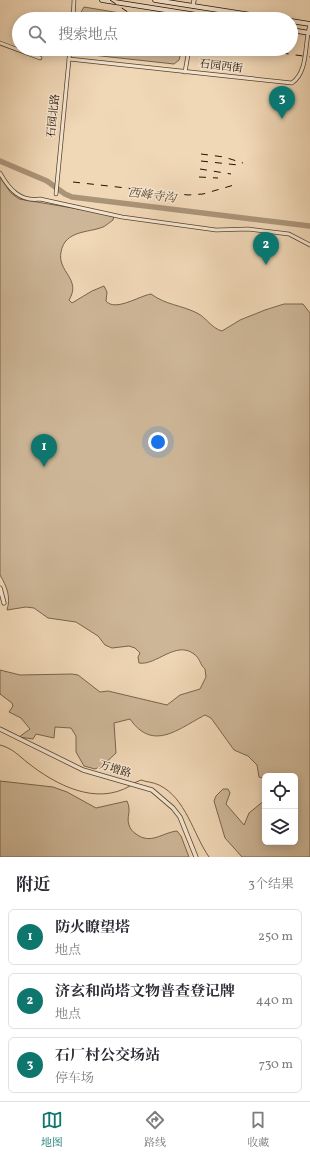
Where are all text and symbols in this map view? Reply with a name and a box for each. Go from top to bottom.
search box [12,12,298,56]
icon: search [26,23,48,45]
text: 搜索地点 [58,25,118,46]
street label: 石园西街 [198,57,244,77]
pin: 3 [269,86,295,119]
street label: 石园北路 [44,93,64,139]
water label: 西峰寺沟 [127,185,179,207]
pin: 2 [253,232,279,265]
your location [148,432,168,452]
pin: 1 [31,434,57,467]
street label: 万增路 [97,758,133,782]
map controls [262,773,298,845]
button: locate [262,773,298,809]
button: layers [262,809,298,845]
text: 附近 [16,874,50,897]
text: 3个结果 [248,876,294,894]
text: 防火瞭望塔 [55,918,130,939]
text: 1 [27,928,33,946]
text: 250 m [258,928,293,946]
text: 地点 [55,942,81,960]
text: 济玄和尚塔文物普查登记牌 [55,982,235,1003]
text: 2 [27,992,33,1010]
text: 440 m [256,992,293,1010]
text: 地点 [55,1006,81,1024]
text: 石厂村公交场站 [55,1046,160,1067]
text: 3 [27,1056,33,1074]
text: 730 m [259,1056,293,1074]
text: 停车场 [55,1070,94,1088]
tab: 地图 [41,1109,63,1151]
tab: 路线 [144,1109,166,1151]
tab: 收藏 [247,1109,269,1151]

